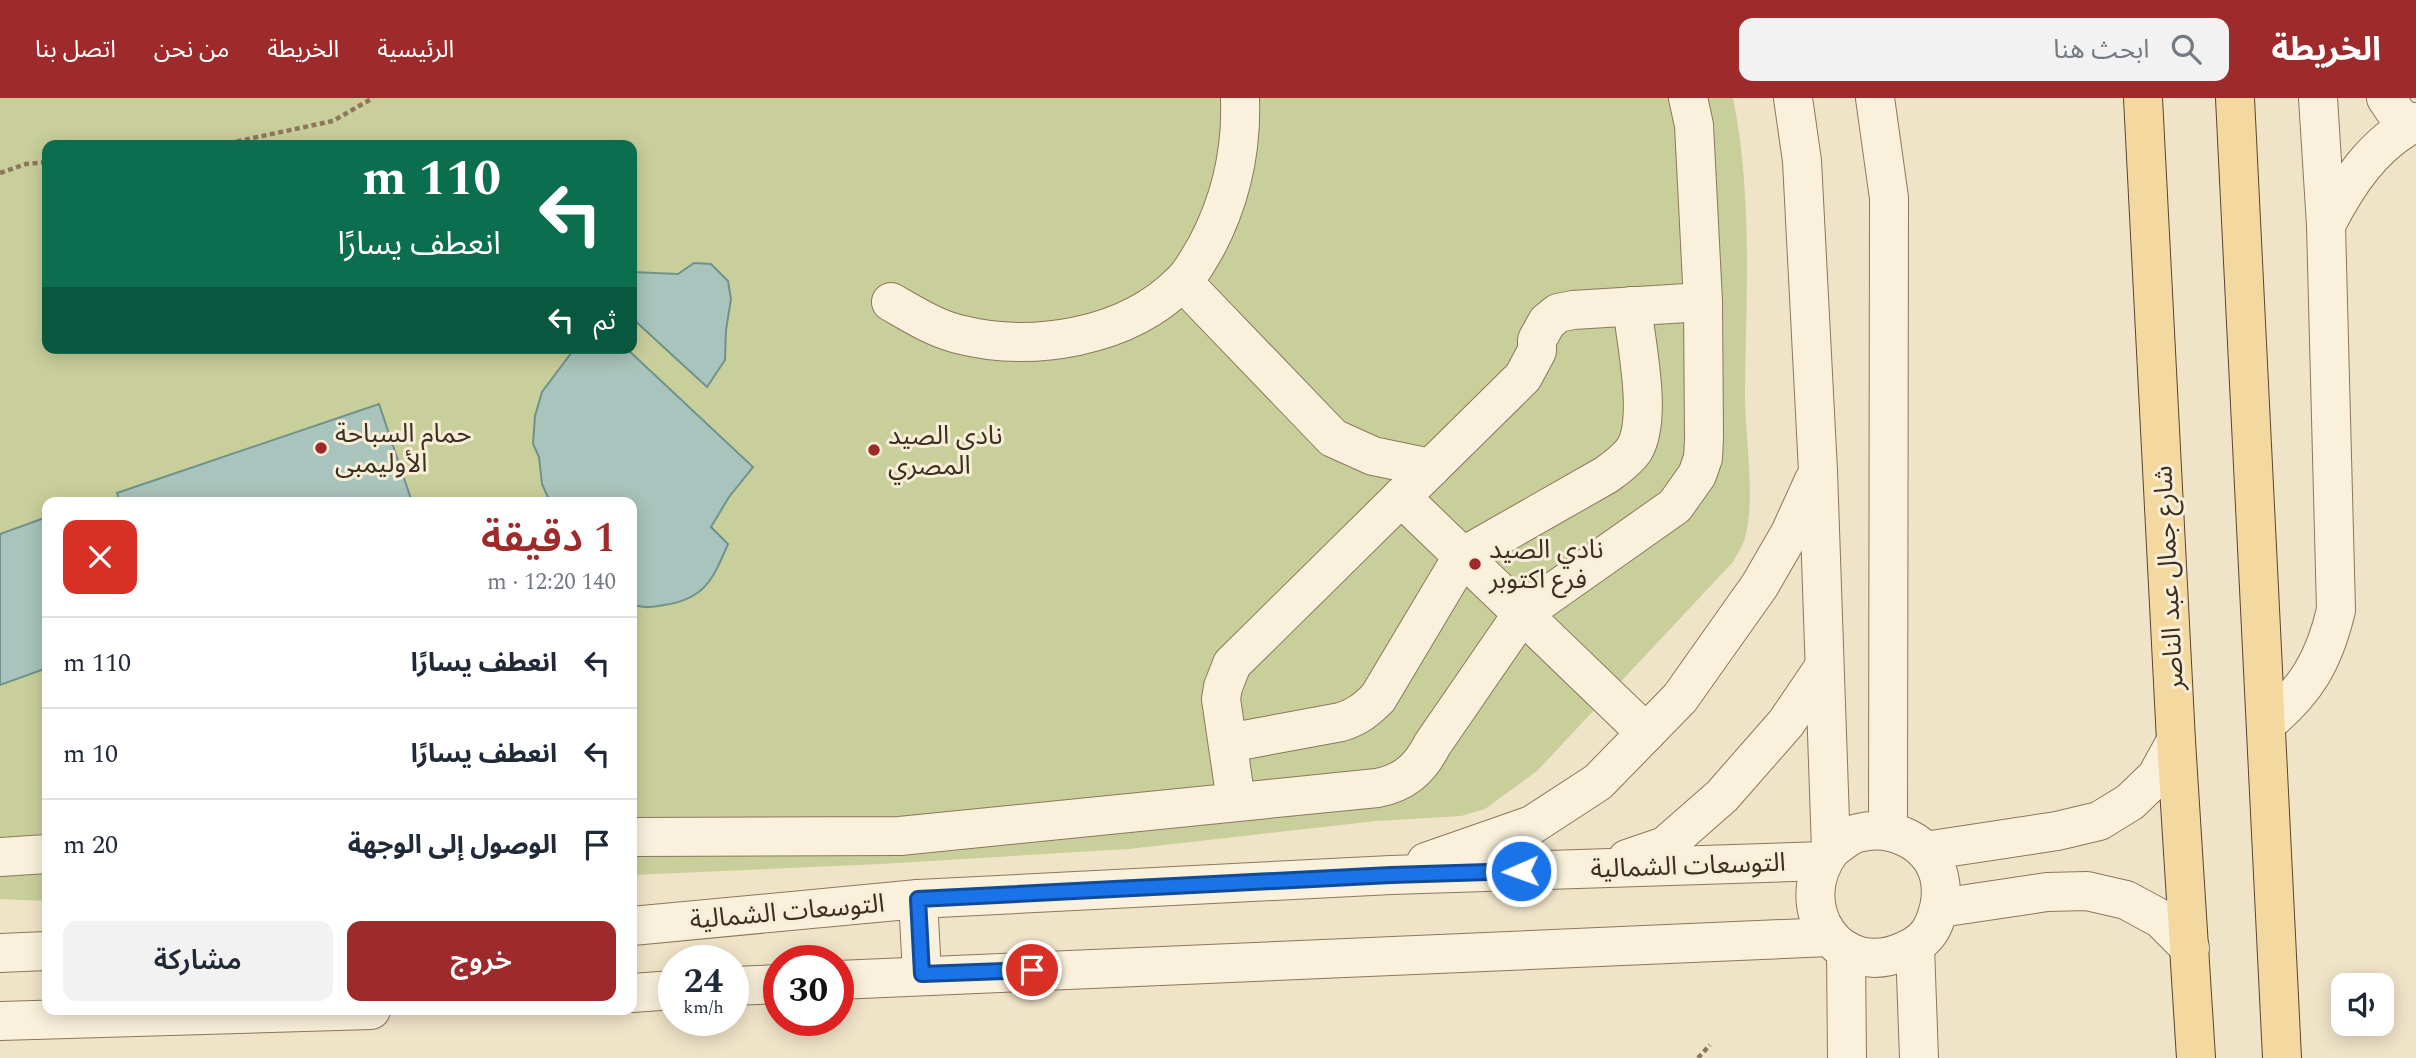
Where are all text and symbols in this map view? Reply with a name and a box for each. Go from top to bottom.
search box [1739,18,2229,81]
text: الخريطة [2271,25,2381,75]
text: ابحث هنا [2053,30,2149,70]
icon: search [2167,30,2205,68]
text: اتصل بنا [35,32,116,68]
text: من نحن [154,32,229,68]
text: الخريطة [267,32,339,68]
text: الرئيسية [377,32,454,68]
text: 110 m [362,142,501,217]
icon: left [525,168,616,259]
text: انعطف يسارًا [338,220,501,269]
icon: left [542,301,580,339]
text: ثم [594,301,616,341]
place label: حمام السباحة الأوليمبى [335,414,471,484]
place label: نادى الصيد المصري [888,416,1002,486]
marker: حمام السباحة الأوليمبى [313,440,329,456]
marker: نادى الصيد المصري [866,442,882,458]
street label: شارع جمال عبد الناصر [2143,464,2195,692]
text: 1 دقيقة [481,507,616,570]
button: close [63,520,137,594]
place label: نادي الصيد فرع اكتوبر [1488,530,1603,600]
marker: نادي الصيد فرع اكتوبر [1467,556,1483,572]
text: 140 m · 12:20 [487,565,616,600]
text: 110 m [63,643,131,683]
text: انعطف يسارًا [411,643,557,683]
icon: left [578,644,616,682]
text: 10 m [63,734,118,774]
text: انعطف يسارًا [411,734,557,774]
icon: left [578,735,616,773]
text: 20 m [63,825,118,865]
text: الوصول إلى الوجهة [348,825,557,865]
icon: arrive [578,826,616,864]
position arrow [1484,834,1558,908]
street label: التوسعات الشمالية [1590,843,1786,889]
street label: التوسعات الشمالية [688,884,886,940]
button: مشاركة [63,921,333,1001]
button: خروج [347,921,616,1001]
pin [1002,940,1062,1000]
speed limit sign: 30 [763,945,854,1036]
icon: arrive [1013,951,1051,989]
text: 24 [684,955,723,1008]
map controls [2331,973,2394,1036]
button: sound [2331,973,2394,1036]
text: km/h [683,994,724,1021]

